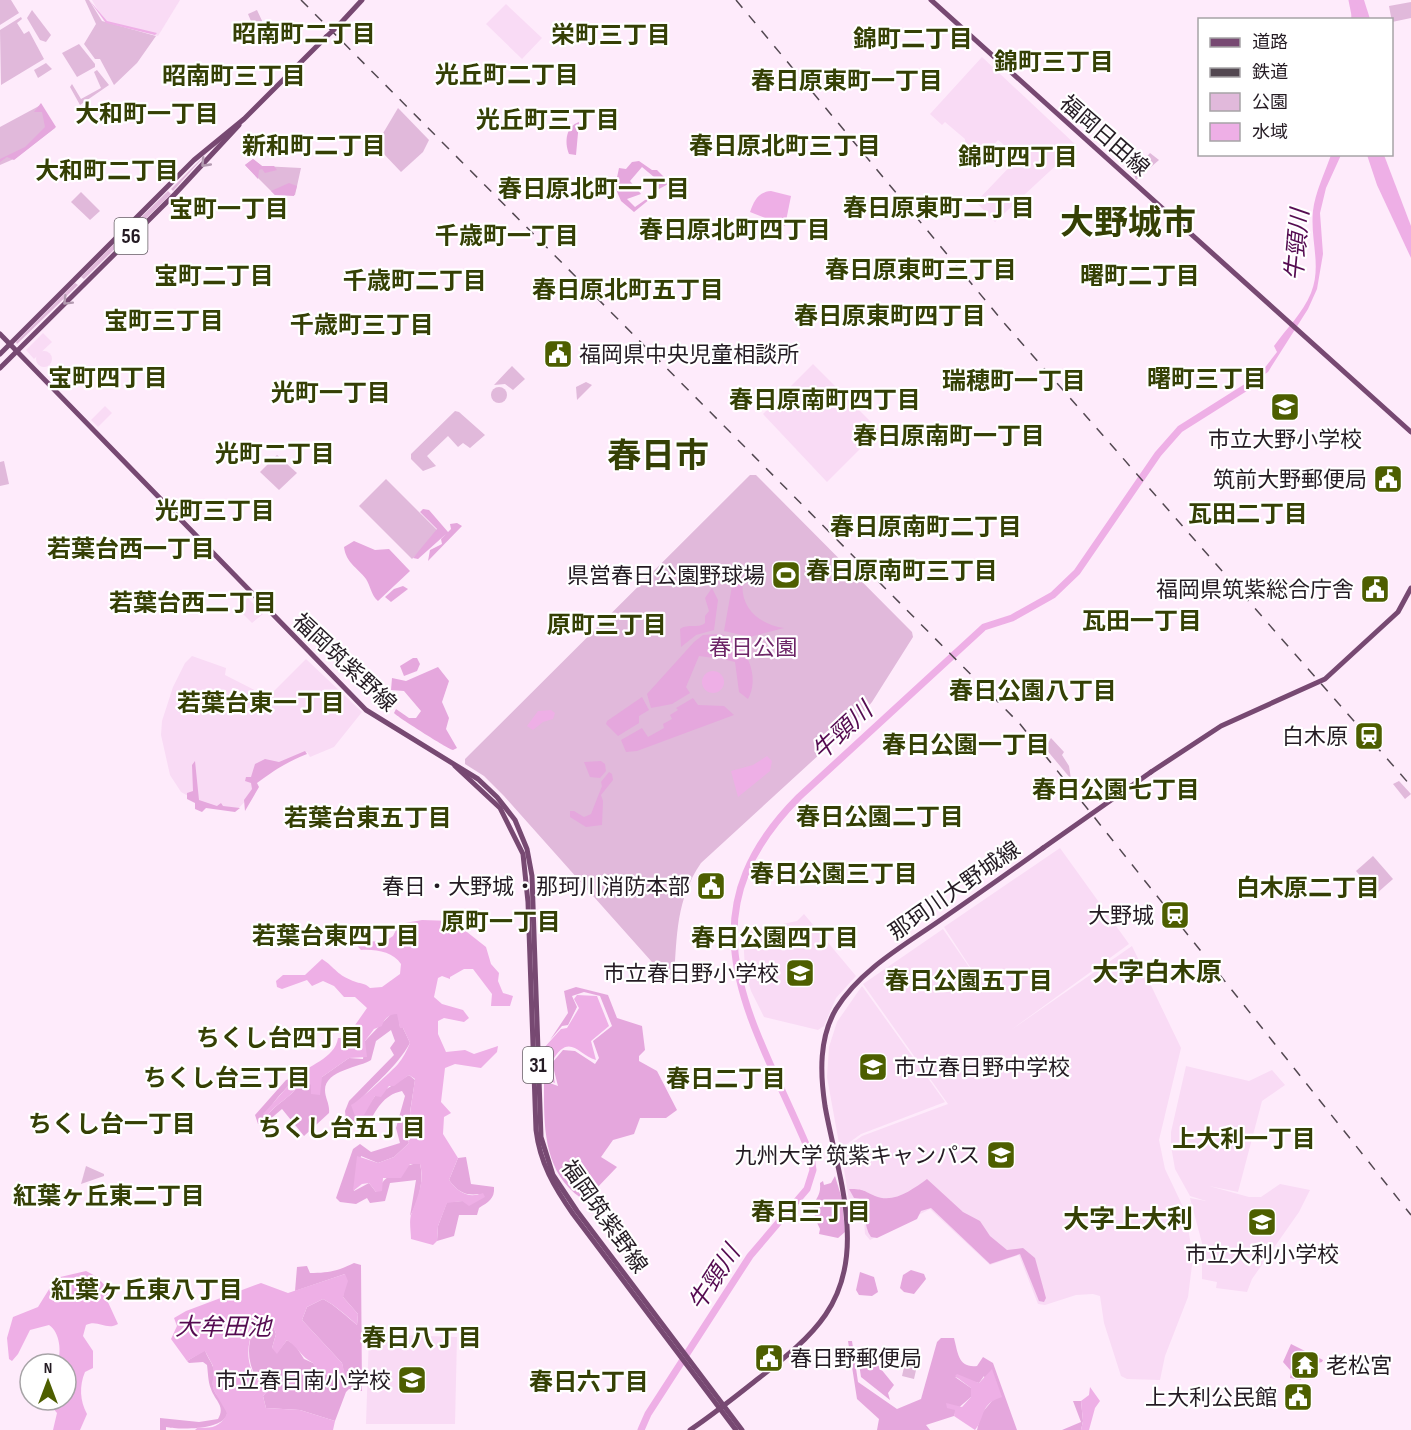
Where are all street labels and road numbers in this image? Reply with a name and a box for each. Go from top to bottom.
street label: 福岡日田線 [1054,90,1154,182]
road number: 56 [114,218,148,254]
street label: 福岡筑紫野線 [286,608,401,718]
street label: 那珂川大野城線 [884,836,1026,946]
road number: 31 [523,1047,553,1083]
street label: 福岡筑紫野線 [555,1155,653,1279]

